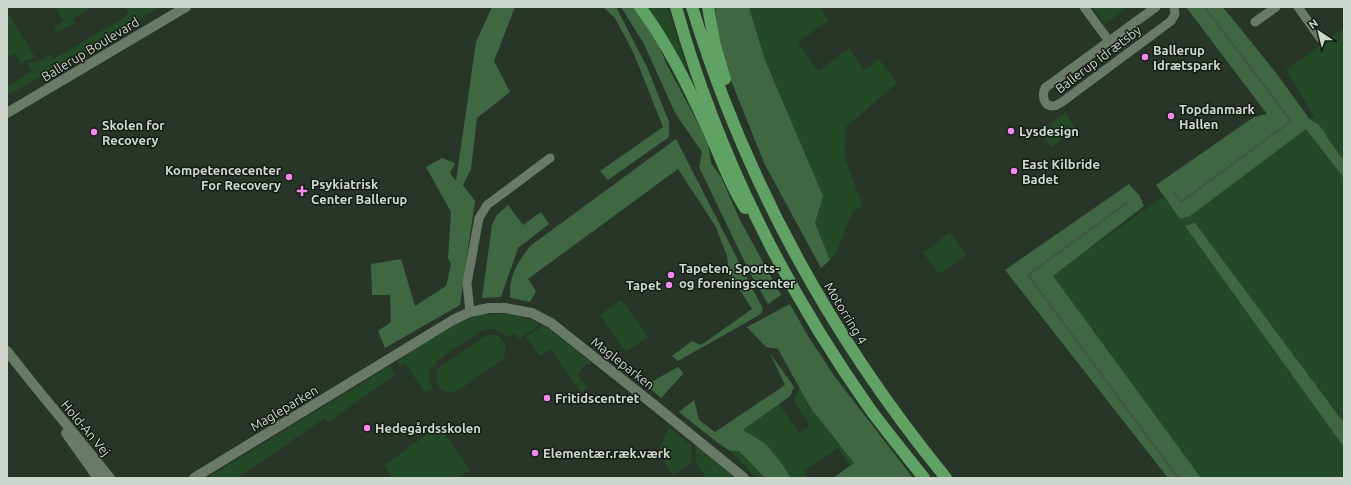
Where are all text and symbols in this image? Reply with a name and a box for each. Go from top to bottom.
north arrow [1299,12,1339,52]
street label: Ballerup Boulevard [39,14,141,84]
text: N [1306,17,1320,31]
street label: Ballerup Idrætsby [1052,22,1144,96]
place label: Ballerup Idrætspark [1153,43,1221,72]
marker: Ballerup Idrætspark [1140,52,1150,62]
place label: Topdanmark Hallen [1179,102,1256,131]
marker: Topdanmark Hallen [1166,111,1176,121]
place label: Skolen for Recovery [102,118,165,147]
place label: Lysdesign [1019,124,1079,138]
marker: Lysdesign [1006,126,1016,136]
marker: Skolen for Recovery [89,127,99,137]
place label: East Kilbride Badet [1022,157,1100,186]
place label: Kompetencecenter For Recovery [165,163,282,192]
marker: East Kilbride Badet [1009,166,1019,176]
marker: Kompetencecenter For Recovery [284,172,294,182]
place label: Psykiatrisk Center Ballerup [311,177,408,206]
marker: Psykiatrisk Center Ballerup [296,185,308,197]
place label: Tapeten, Sports- og foreningscenter [679,261,796,290]
marker: Tapeten, Sports- og foreningscenter [666,270,676,280]
place label: Tapet [626,278,661,292]
street label: Motorring 4 [822,279,870,347]
marker: Tapet [664,280,674,290]
street label: Magleparken [589,334,657,392]
street label: Magleparken [248,382,320,434]
place label: Fritidscentret [555,391,640,405]
marker: Fritidscentret [542,393,552,403]
street label: Hold-An Vej [59,397,113,459]
place label: Hedegårdsskolen [375,421,481,435]
marker: Hedegårdsskolen [362,423,372,433]
place label: Elementær.ræk.værk [543,446,671,460]
marker: Elementær.ræk.værk [530,448,540,458]

